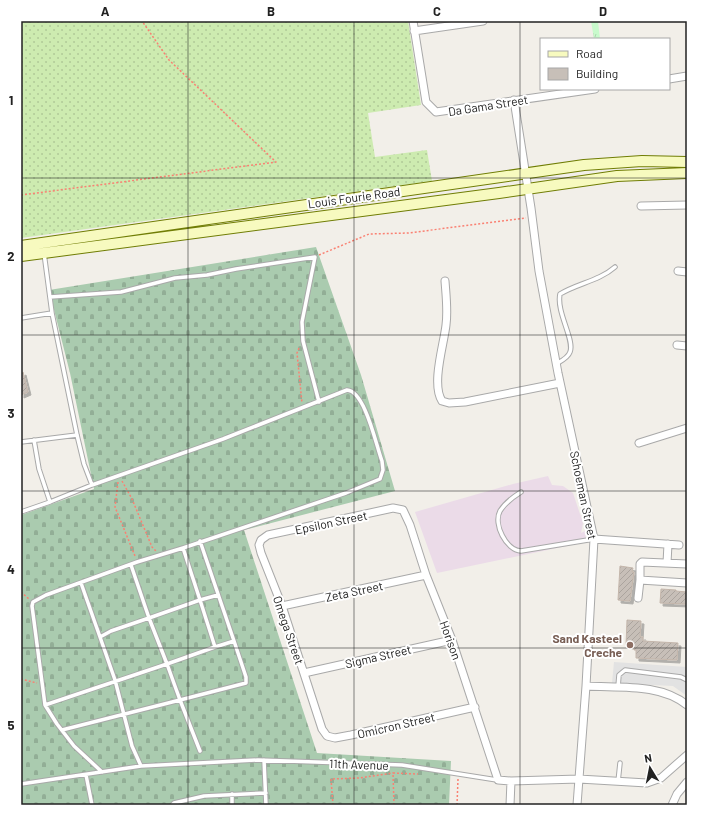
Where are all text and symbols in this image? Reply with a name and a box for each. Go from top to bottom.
text: A [101,3,110,19]
text: B [267,3,275,19]
text: C [433,3,441,19]
text: D [599,3,607,19]
legend [540,38,670,90]
text: Road [576,46,603,60]
text: Building [576,66,618,80]
text: 1 [9,92,13,108]
street label: Da Gama Street [447,92,529,118]
street label: Louis Fourie Road [307,184,401,210]
text: 2 [7,248,15,264]
text: 3 [7,405,15,421]
street label: Schoeman Street [568,449,600,541]
street label: Epsilon Street [294,507,368,537]
text: 4 [7,561,15,577]
street label: Zeta Street [324,578,384,604]
street label: Omega Street [271,594,307,666]
street label: Horison [437,619,465,661]
place label: Sand Kasteel Creche [553,631,622,659]
marker: Sand Kasteel Creche [625,640,635,650]
street label: Sigma Street [343,642,413,670]
street label: Omicron Street [356,709,436,741]
text: 5 [7,717,15,733]
north arrow [630,748,670,788]
text: N [643,751,653,765]
street label: 11th Avenue [329,756,389,772]

